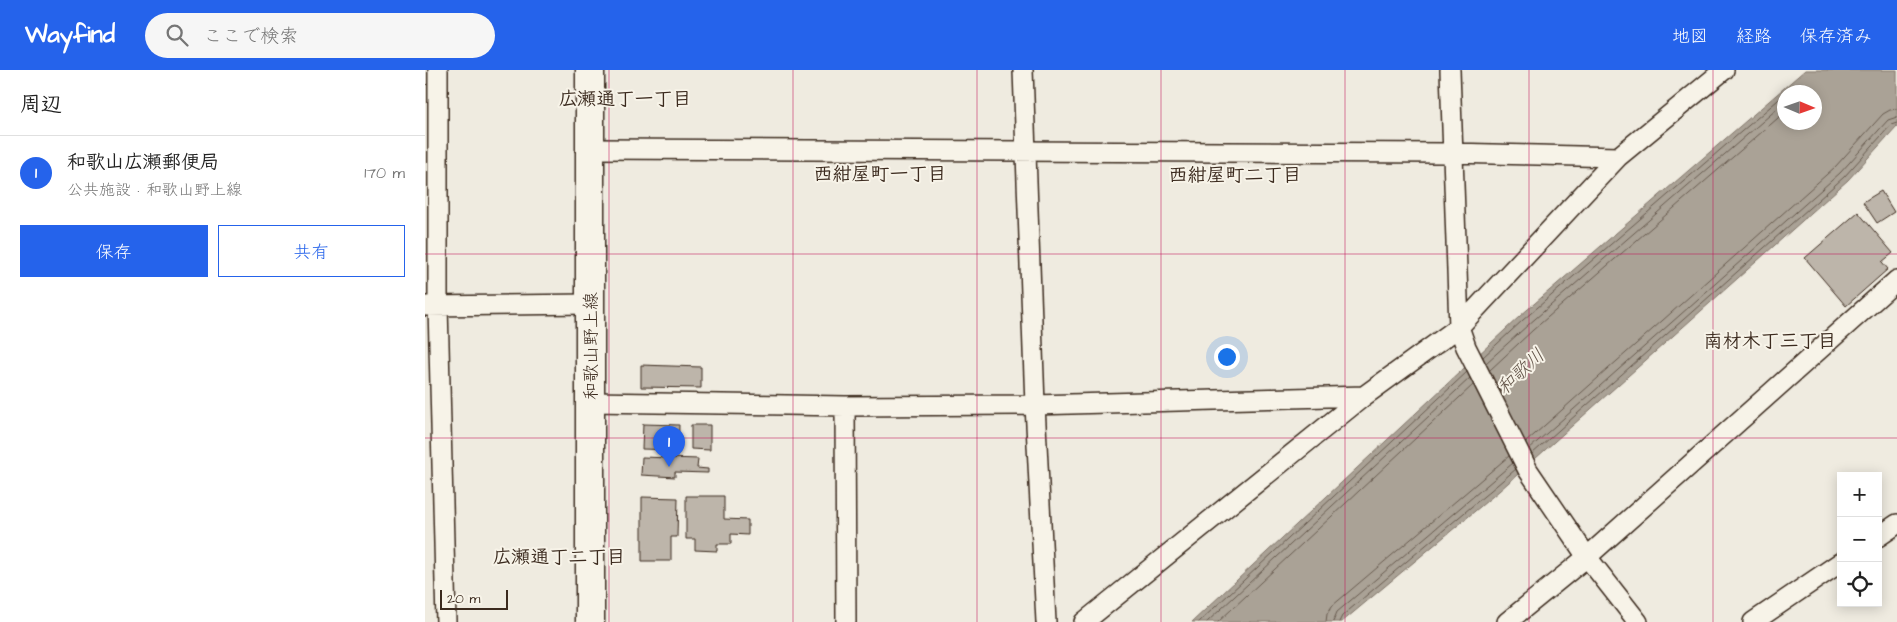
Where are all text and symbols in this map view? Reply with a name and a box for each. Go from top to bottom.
search box [145,13,495,58]
text: Wayfind [25,18,115,52]
icon: search [163,21,191,49]
text: ここで検索 [203,23,298,50]
text: 地図 [1672,24,1708,49]
text: 経路 [1736,24,1772,49]
text: 保存済み [1800,24,1872,49]
north arrow [1777,85,1822,130]
district label: 広瀬通丁一丁目 [558,86,692,113]
text: 周辺 [20,90,62,119]
text: 和歌山広瀬郵便局 [67,149,219,176]
district label: 西紺屋町一丁目 [813,161,947,188]
text: 1 [35,162,37,184]
text: 170 m [364,162,405,184]
district label: 西紺屋町二丁目 [1168,162,1302,189]
text: 公共施設 · 和歌山野上線 [67,179,242,201]
button: 保存 [20,225,208,277]
button: 共有 [218,225,405,277]
street label: 和歌山野上線 [579,292,604,400]
district label: 南材木丁三丁目 [1703,328,1837,355]
water label: 和歌川 [1491,343,1551,401]
your location [1214,344,1240,370]
pin: 1 [653,426,685,467]
map controls [1837,472,1882,607]
button: + [1837,472,1882,517]
button: − [1837,517,1882,562]
district label: 広瀬通丁二丁目 [492,544,626,571]
button: locate [1837,562,1882,607]
scale bar [440,587,507,610]
text: 20 m [447,589,480,609]

